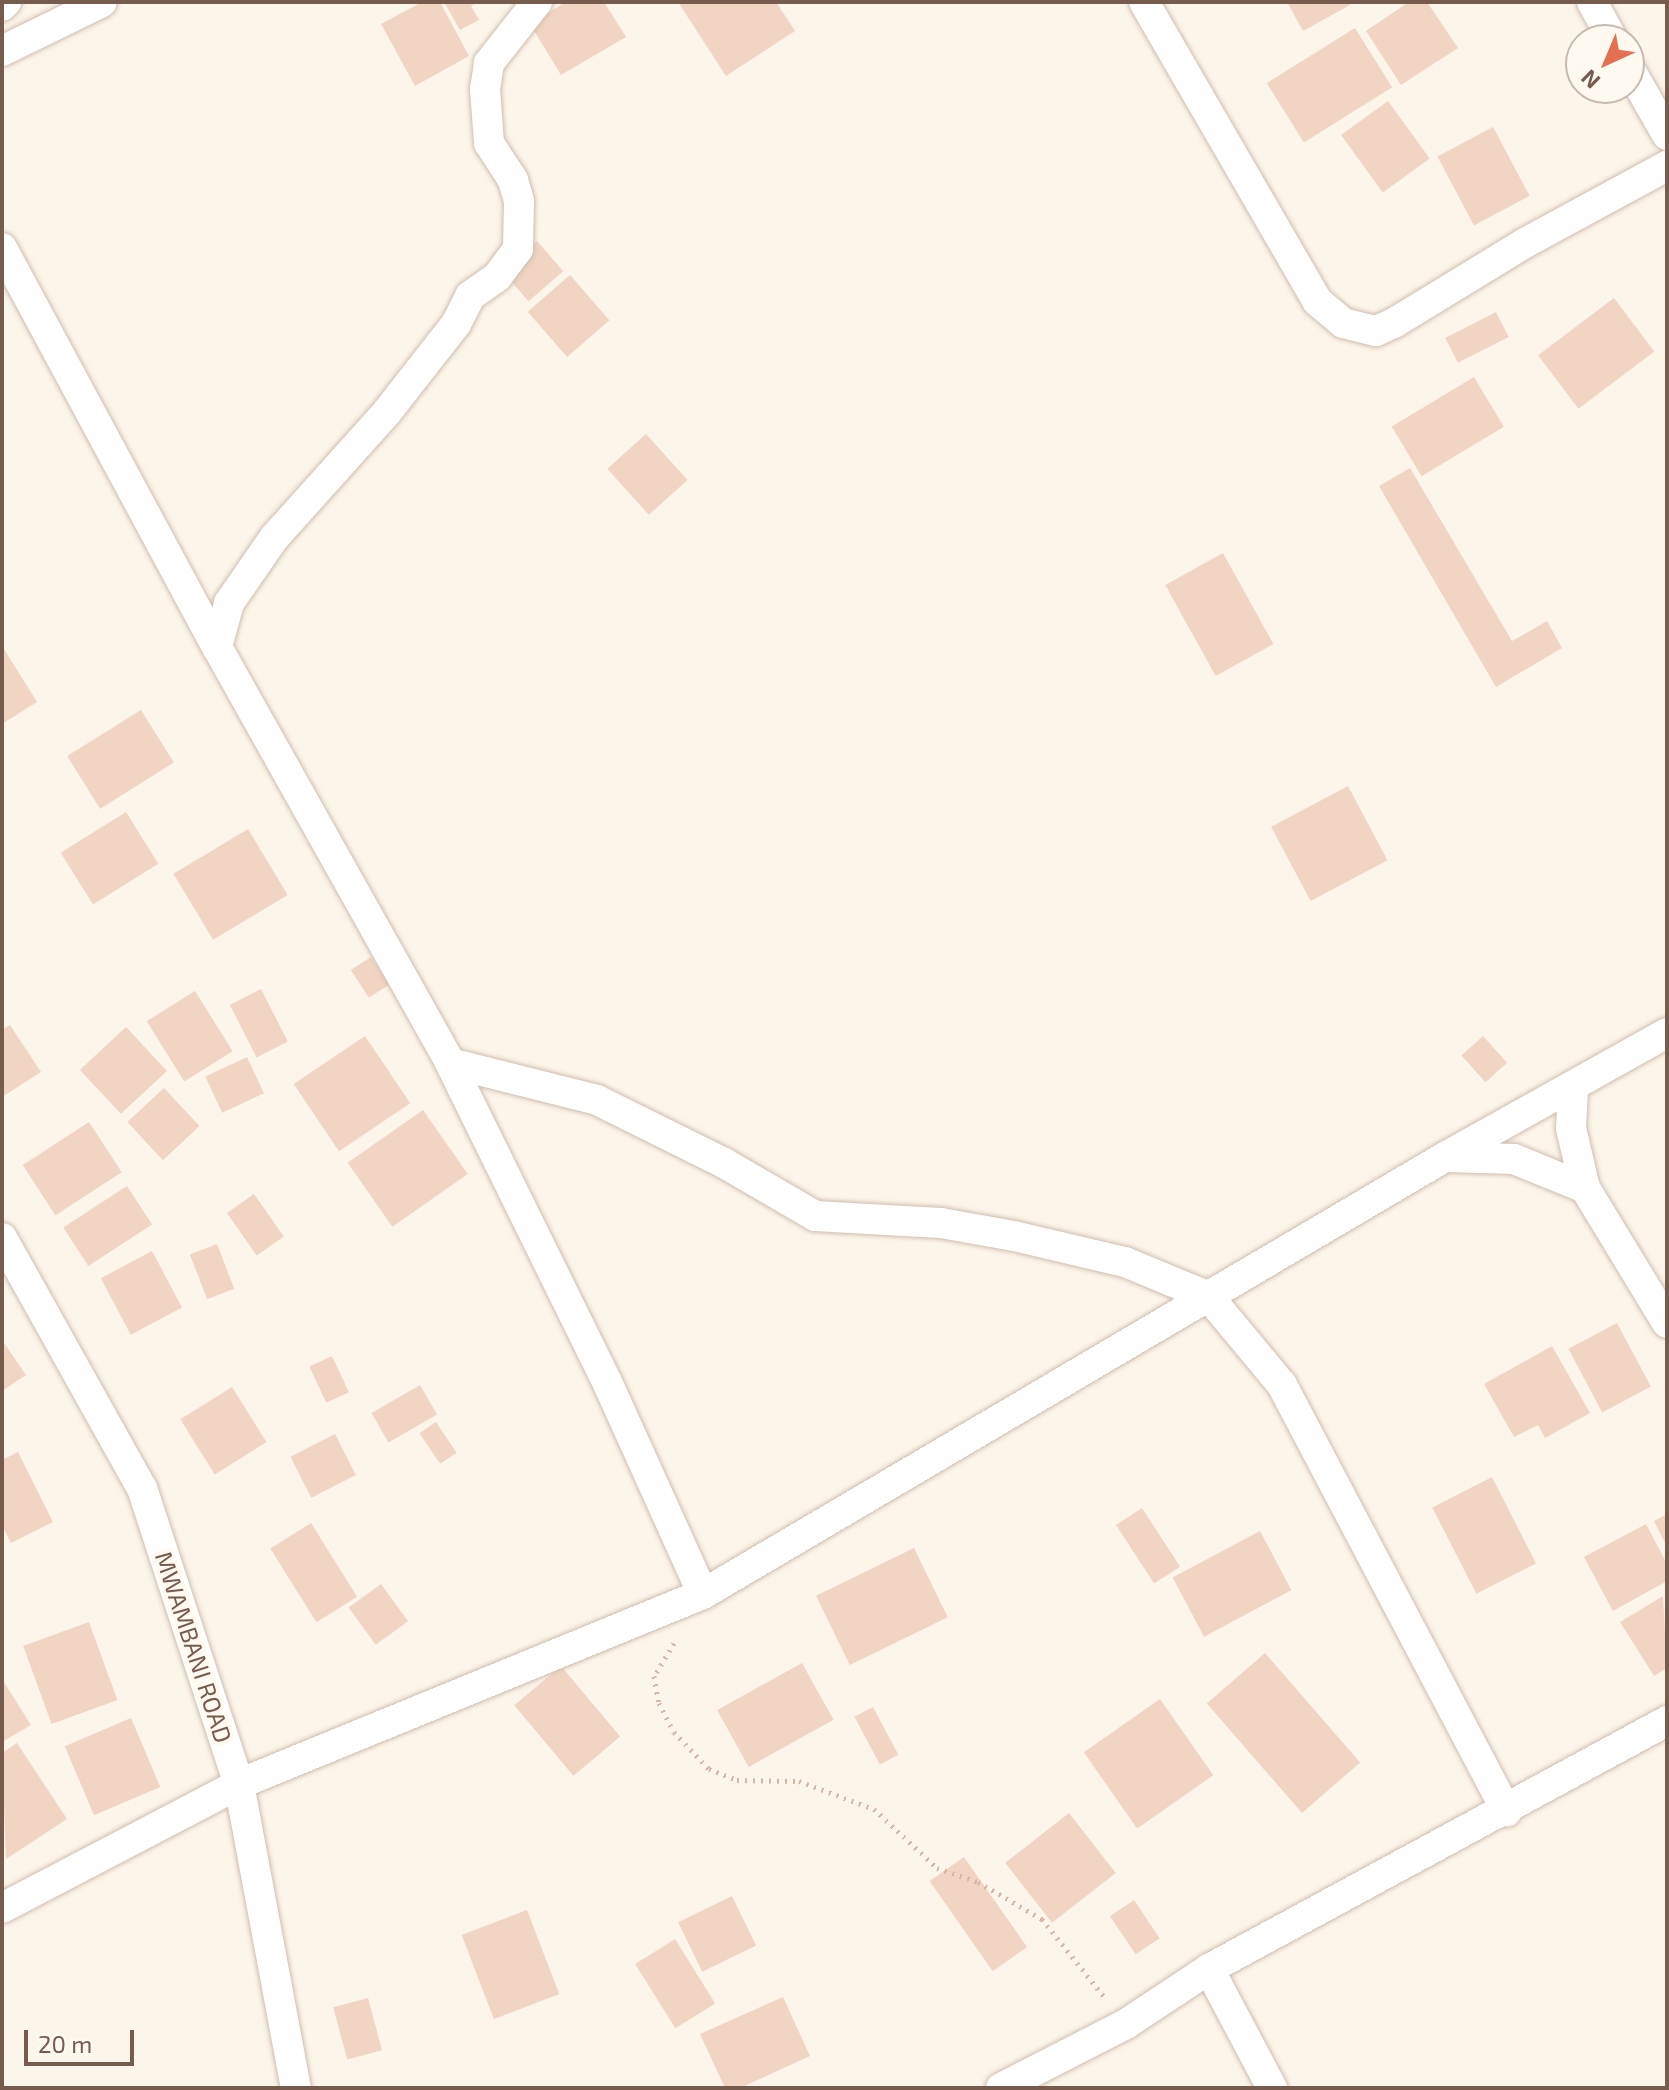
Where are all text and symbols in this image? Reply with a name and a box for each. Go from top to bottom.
north arrow [1565,24,1645,104]
text: N [1575,65,1604,95]
street label: MWAMBANI ROAD [150,1548,238,1746]
scale bar [28,2014,138,2064]
text: 20 m [38,2029,92,2058]

